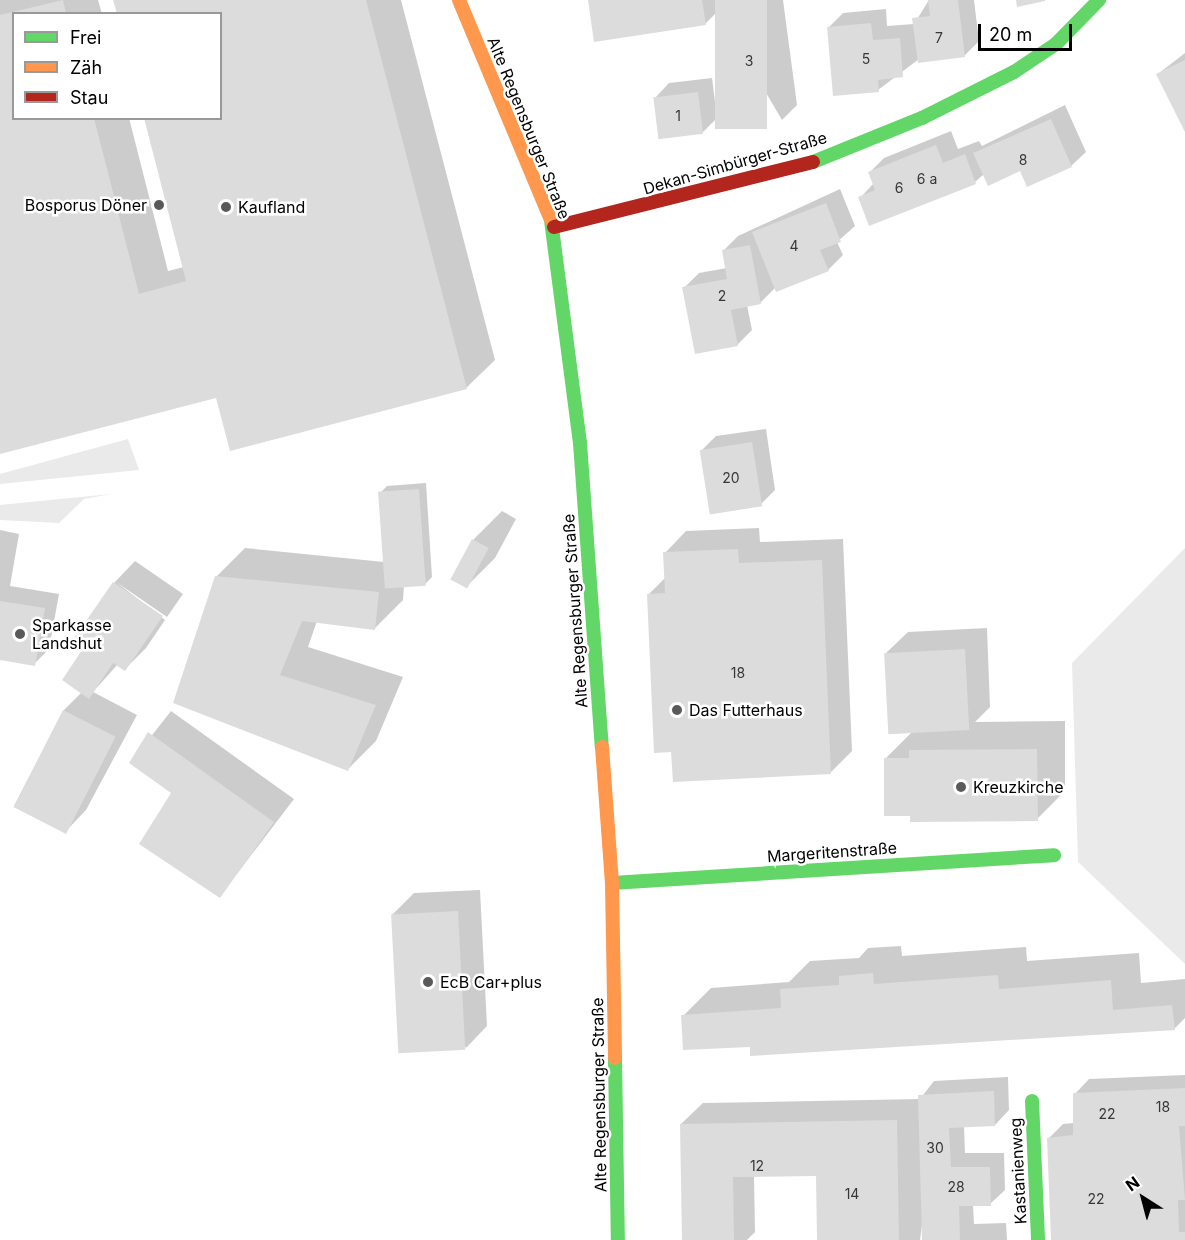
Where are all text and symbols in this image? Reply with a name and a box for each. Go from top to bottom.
legend [12,12,222,120]
scale bar [981,12,1076,50]
text: 20 m [989,24,1032,45]
text: Frei [70,27,101,48]
house number: 7 [935,30,943,46]
street label: Alte Regensburger Straße [484,34,574,222]
house number: 5 [862,51,870,67]
house number: 3 [745,53,753,69]
text: Zäh [70,57,102,78]
text: Stau [70,87,108,108]
house number: 1 [675,108,681,124]
street label: Dekan-Simbürger-Straße [641,128,829,198]
house number: 8 [1019,152,1027,168]
house number: 6 a [917,171,937,187]
house number: 6 [895,180,903,196]
place label: Bosporus Döner [25,195,147,215]
place label: Kaufland [238,197,305,217]
marker: Bosporus Döner [152,198,166,212]
marker: Kaufland [219,200,233,214]
house number: 4 [789,238,799,254]
house number: 2 [718,288,726,304]
house number: 20 [722,470,740,486]
street label: Alte Regensburger Straße [559,513,591,709]
place label: Sparkasse Landshut [32,615,111,653]
marker: Sparkasse Landshut [13,627,27,641]
house number: 18 [731,665,745,681]
place label: Das Futterhaus [689,700,803,720]
marker: Das Futterhaus [670,703,684,717]
place label: Kreuzkirche [973,777,1063,797]
marker: Kreuzkirche [954,780,968,794]
street label: Margeritenstraße [766,838,898,866]
place label: EcB Car+plus [440,972,542,992]
marker: EcB Car+plus [421,975,435,989]
street label: Alte Regensburger Straße [588,997,610,1193]
house number: 18 [1156,1099,1170,1115]
house number: 22 [1098,1106,1116,1122]
street label: Kastanienweg [1006,1117,1030,1225]
house number: 30 [926,1140,944,1156]
house number: 12 [750,1158,764,1174]
north arrow [1113,1168,1173,1228]
text: N [1122,1172,1143,1195]
house number: 28 [947,1179,965,1195]
house number: 14 [845,1186,859,1202]
house number: 22 [1087,1191,1105,1207]

